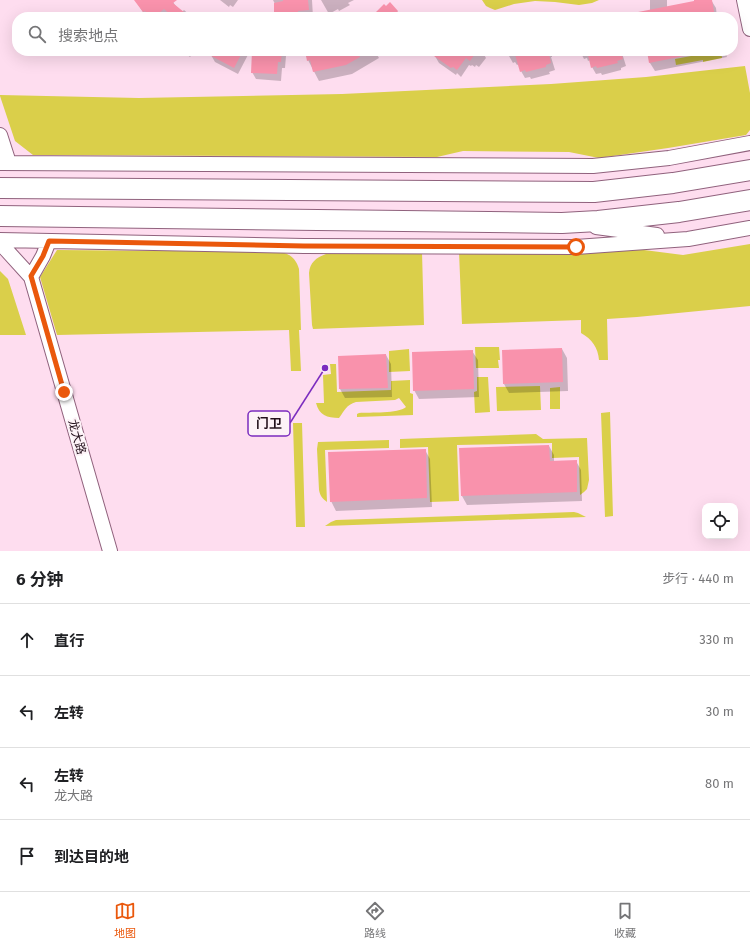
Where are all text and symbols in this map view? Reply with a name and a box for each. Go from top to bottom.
search box [12,12,738,56]
icon: search [26,23,48,45]
text: 搜索地点 [58,27,118,45]
route start [567,238,585,256]
route end [55,383,73,401]
callout: 门卫 [248,411,290,436]
text: 门卫 [256,416,282,431]
street label: 龙大路 [65,418,89,456]
map controls [702,503,738,539]
button: locate [702,503,738,539]
text: 6 分钟 [16,569,64,590]
text: 步行 · 440 m [662,571,734,586]
icon: ahead [16,629,38,651]
text: 直行 [54,632,84,650]
text: 330 m [699,632,734,647]
icon: left [16,701,38,723]
text: 左转 [54,704,84,722]
text: 30 m [706,704,734,719]
text: 左转 [54,767,84,785]
icon: left [16,773,38,795]
text: 80 m [705,776,734,791]
text: 龙大路 [54,788,93,803]
icon: arrive [16,845,38,867]
text: 到达目的地 [54,848,129,866]
tab: 地图 [114,900,136,940]
tab: 路线 [364,900,386,940]
tab: 收藏 [614,900,636,940]

